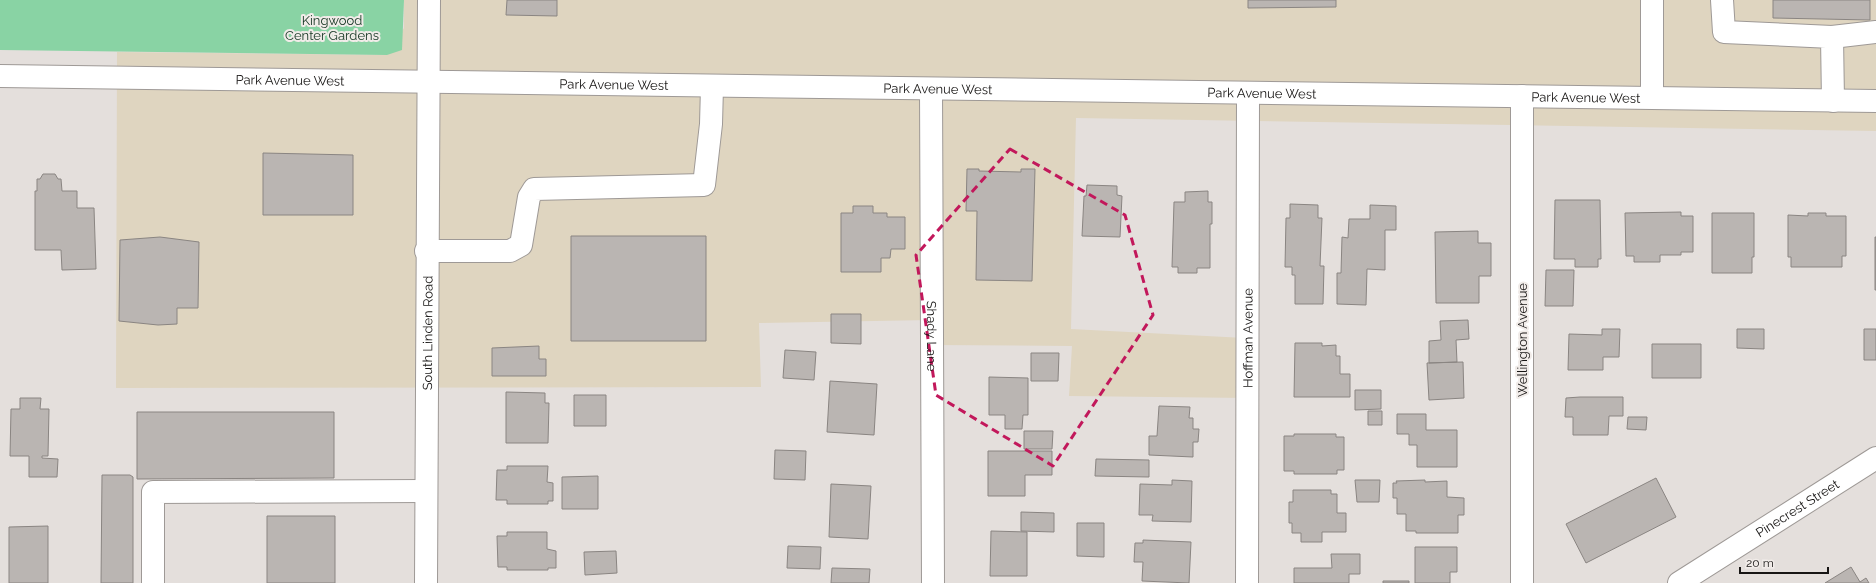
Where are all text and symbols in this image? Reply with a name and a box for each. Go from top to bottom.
park label: Kingwood Center Gardens [285,13,379,43]
street label: Park Avenue West [235,72,345,89]
street label: Park Avenue West [559,76,669,93]
street label: Park Avenue West [883,81,993,97]
street label: Park Avenue West [1207,85,1317,102]
street label: Park Avenue West [1531,89,1641,106]
street label: South Linden Road [420,276,436,390]
street label: Wellington Avenue [1515,283,1530,397]
street label: Hoffman Avenue [1240,288,1256,388]
street label: Shady Lane [924,301,939,372]
street label: Pinecrest Street [1753,476,1842,540]
scale bar [1740,549,1828,575]
text: 20 m [1746,556,1774,570]

